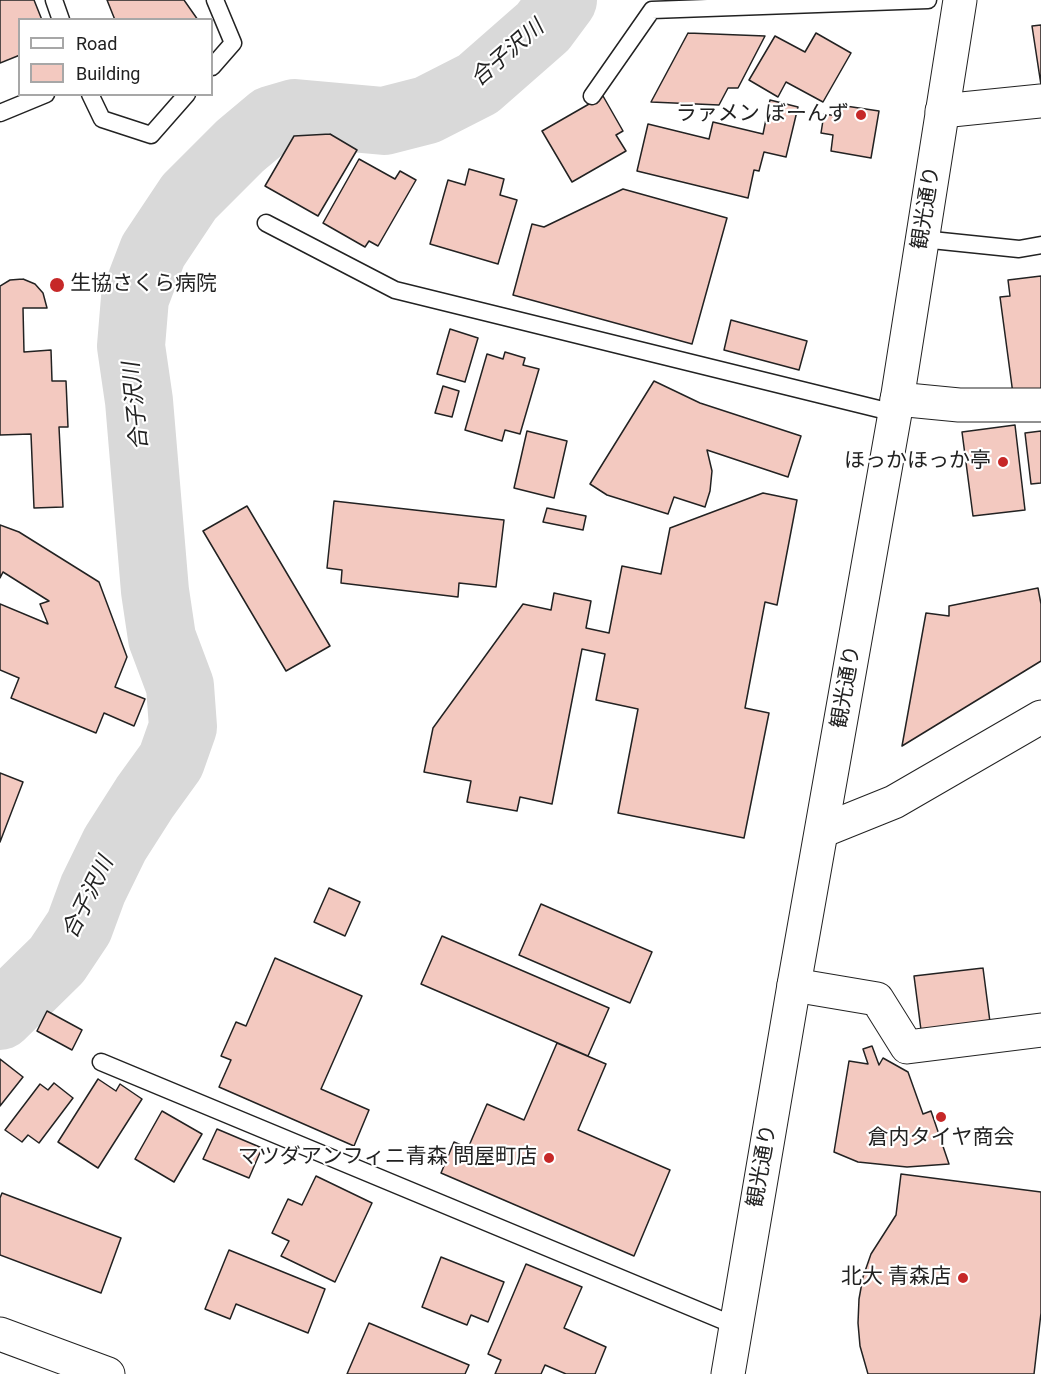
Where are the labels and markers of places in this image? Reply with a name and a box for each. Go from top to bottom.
place label: ラァメン ぼーんず [676,102,849,128]
marker: ラァメン ぼーんず [854,108,868,122]
place label: 生協さくら病院 [70,272,217,298]
marker: 生協さくら病院 [48,276,66,294]
place label: ほっかほっか亭 [844,449,991,475]
marker: ほっかほっか亭 [996,455,1010,469]
marker: 倉内タイヤ商会 [934,1110,948,1124]
place label: 倉内タイヤ商会 [868,1126,1014,1152]
place label: マツダアンフィニ青森 問屋町店 [238,1145,537,1171]
marker: マツダアンフィニ青森 問屋町店 [542,1151,556,1165]
place label: 北大 青森店 [841,1265,951,1291]
marker: 北大 青森店 [956,1271,970,1285]

